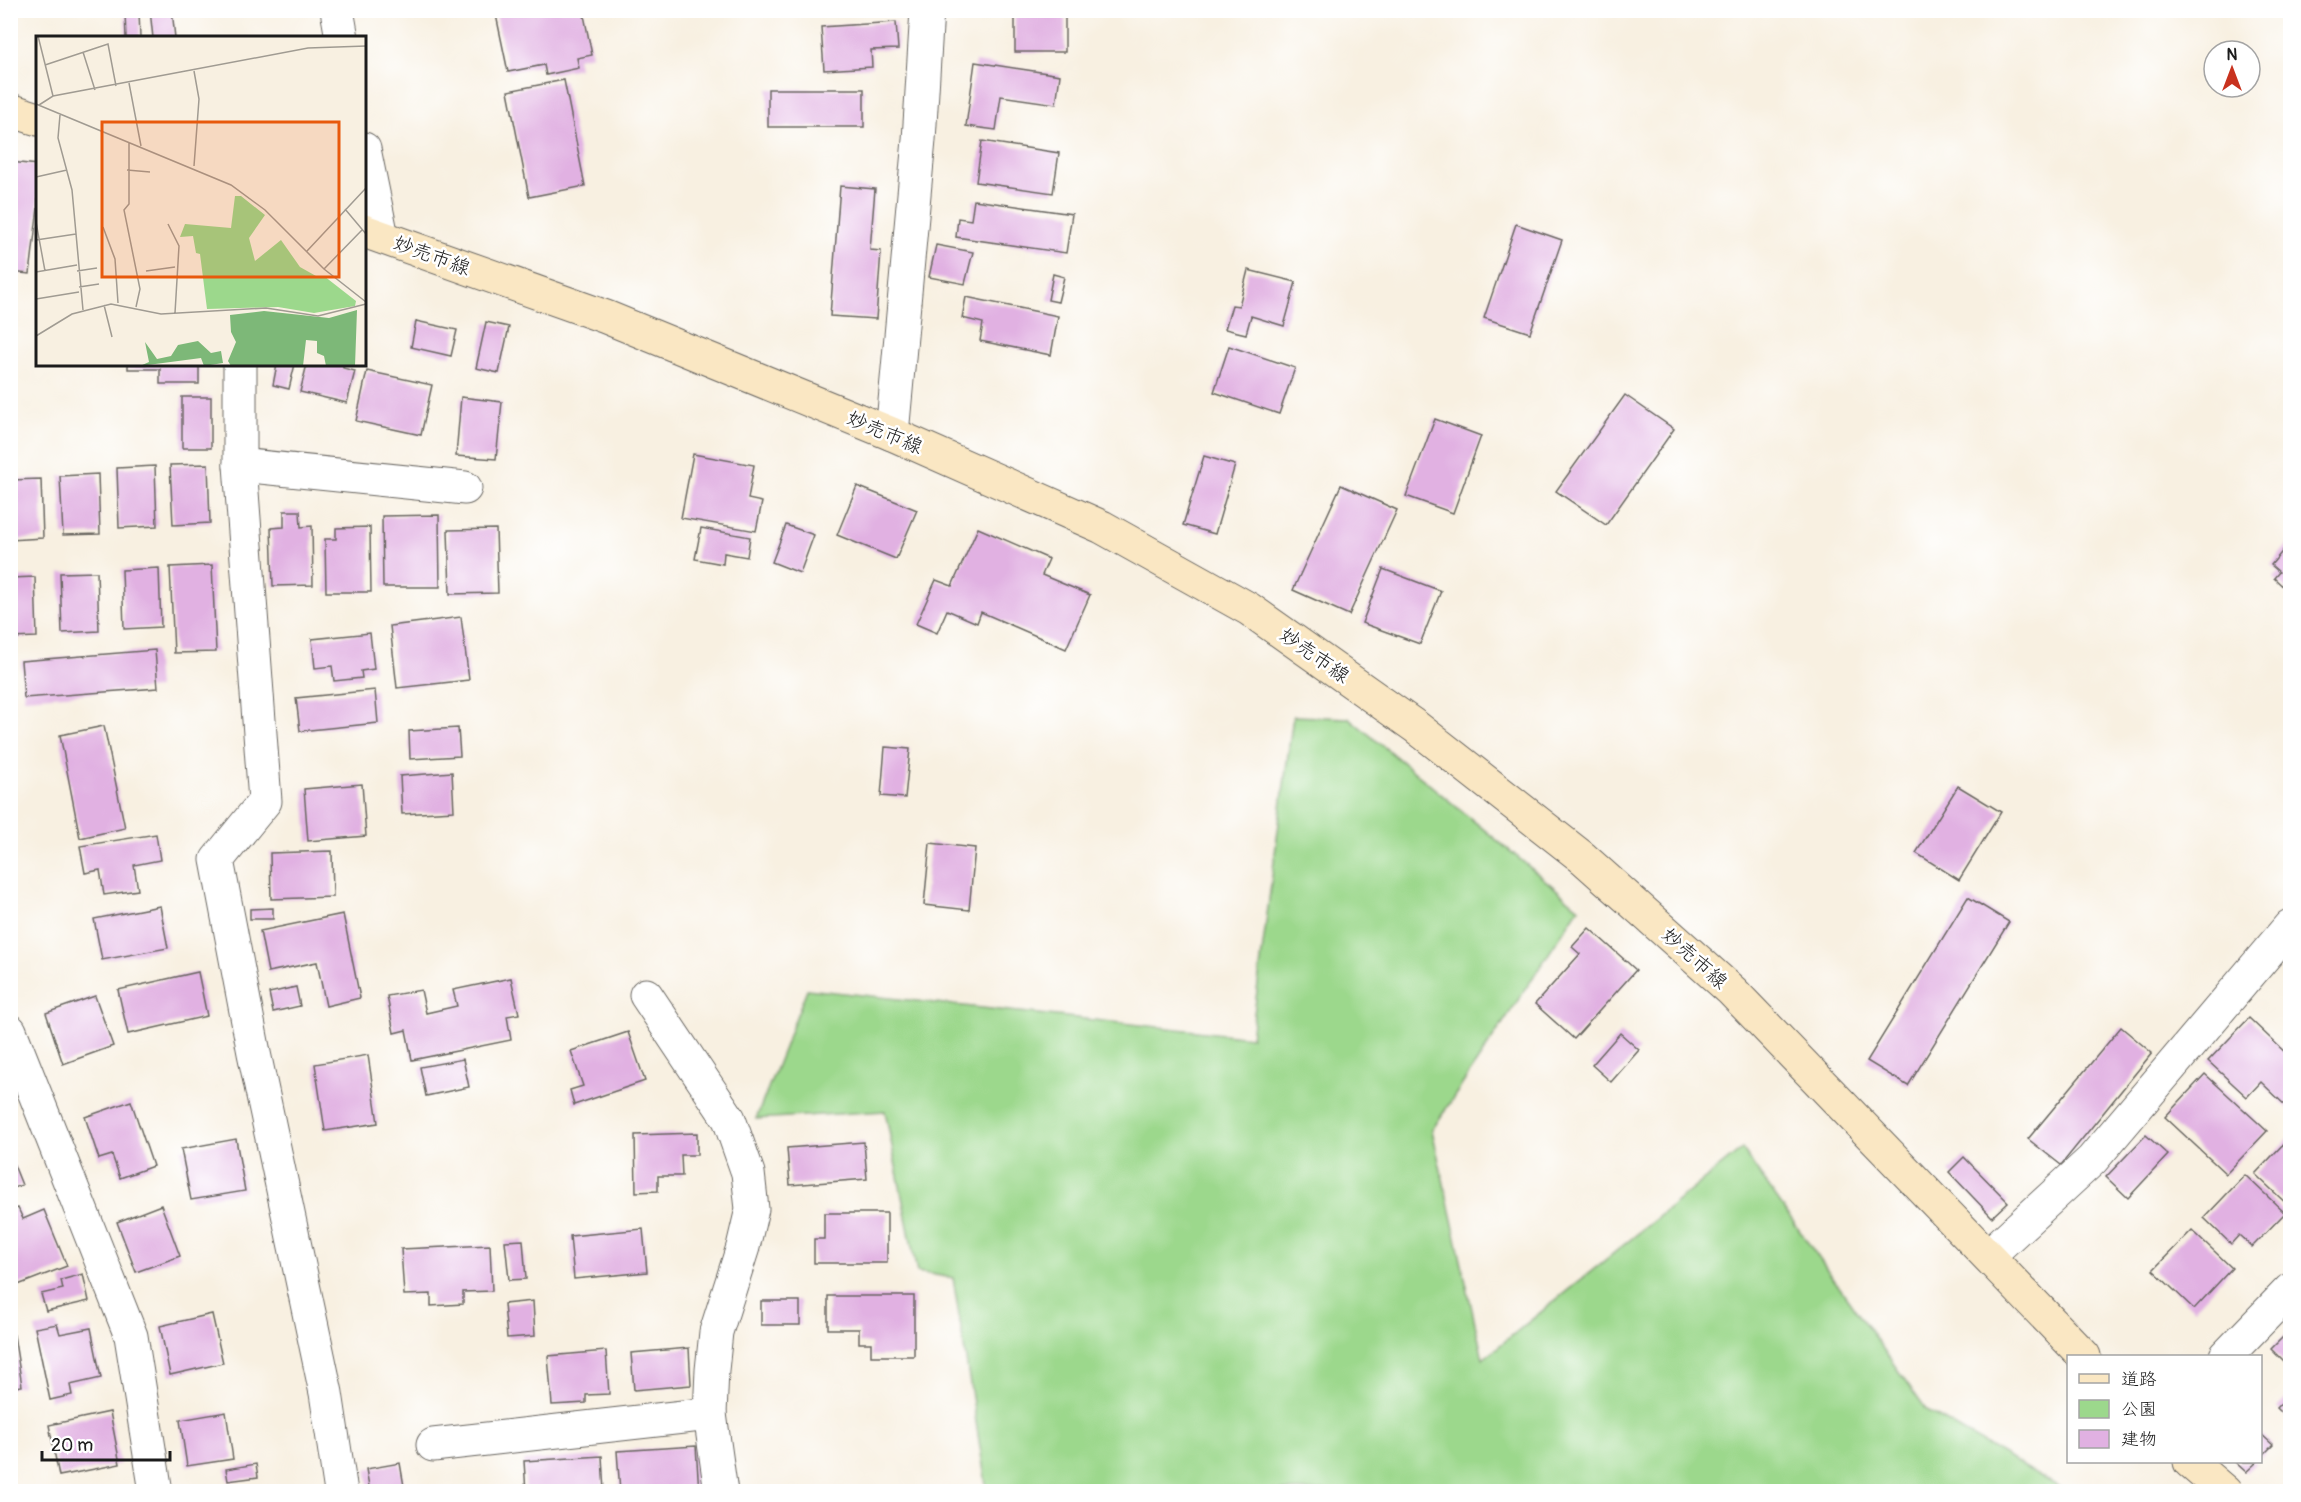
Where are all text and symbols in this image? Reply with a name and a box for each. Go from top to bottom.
inset map [36,36,366,366]
north arrow [2202,39,2262,99]
text: N [2227,45,2238,65]
street label: 妙売市線 [390,230,474,281]
street label: 妙売市線 [843,405,927,460]
street label: 妙売市線 [1275,622,1355,689]
street label: 妙売市線 [1657,922,1733,994]
legend [2067,1355,2262,1463]
text: 道路 [2121,1368,2157,1391]
text: 公園 [2121,1398,2157,1421]
scale bar [42,1424,170,1462]
text: 建物 [2121,1428,2157,1451]
text: 20 m [51,1434,93,1457]

